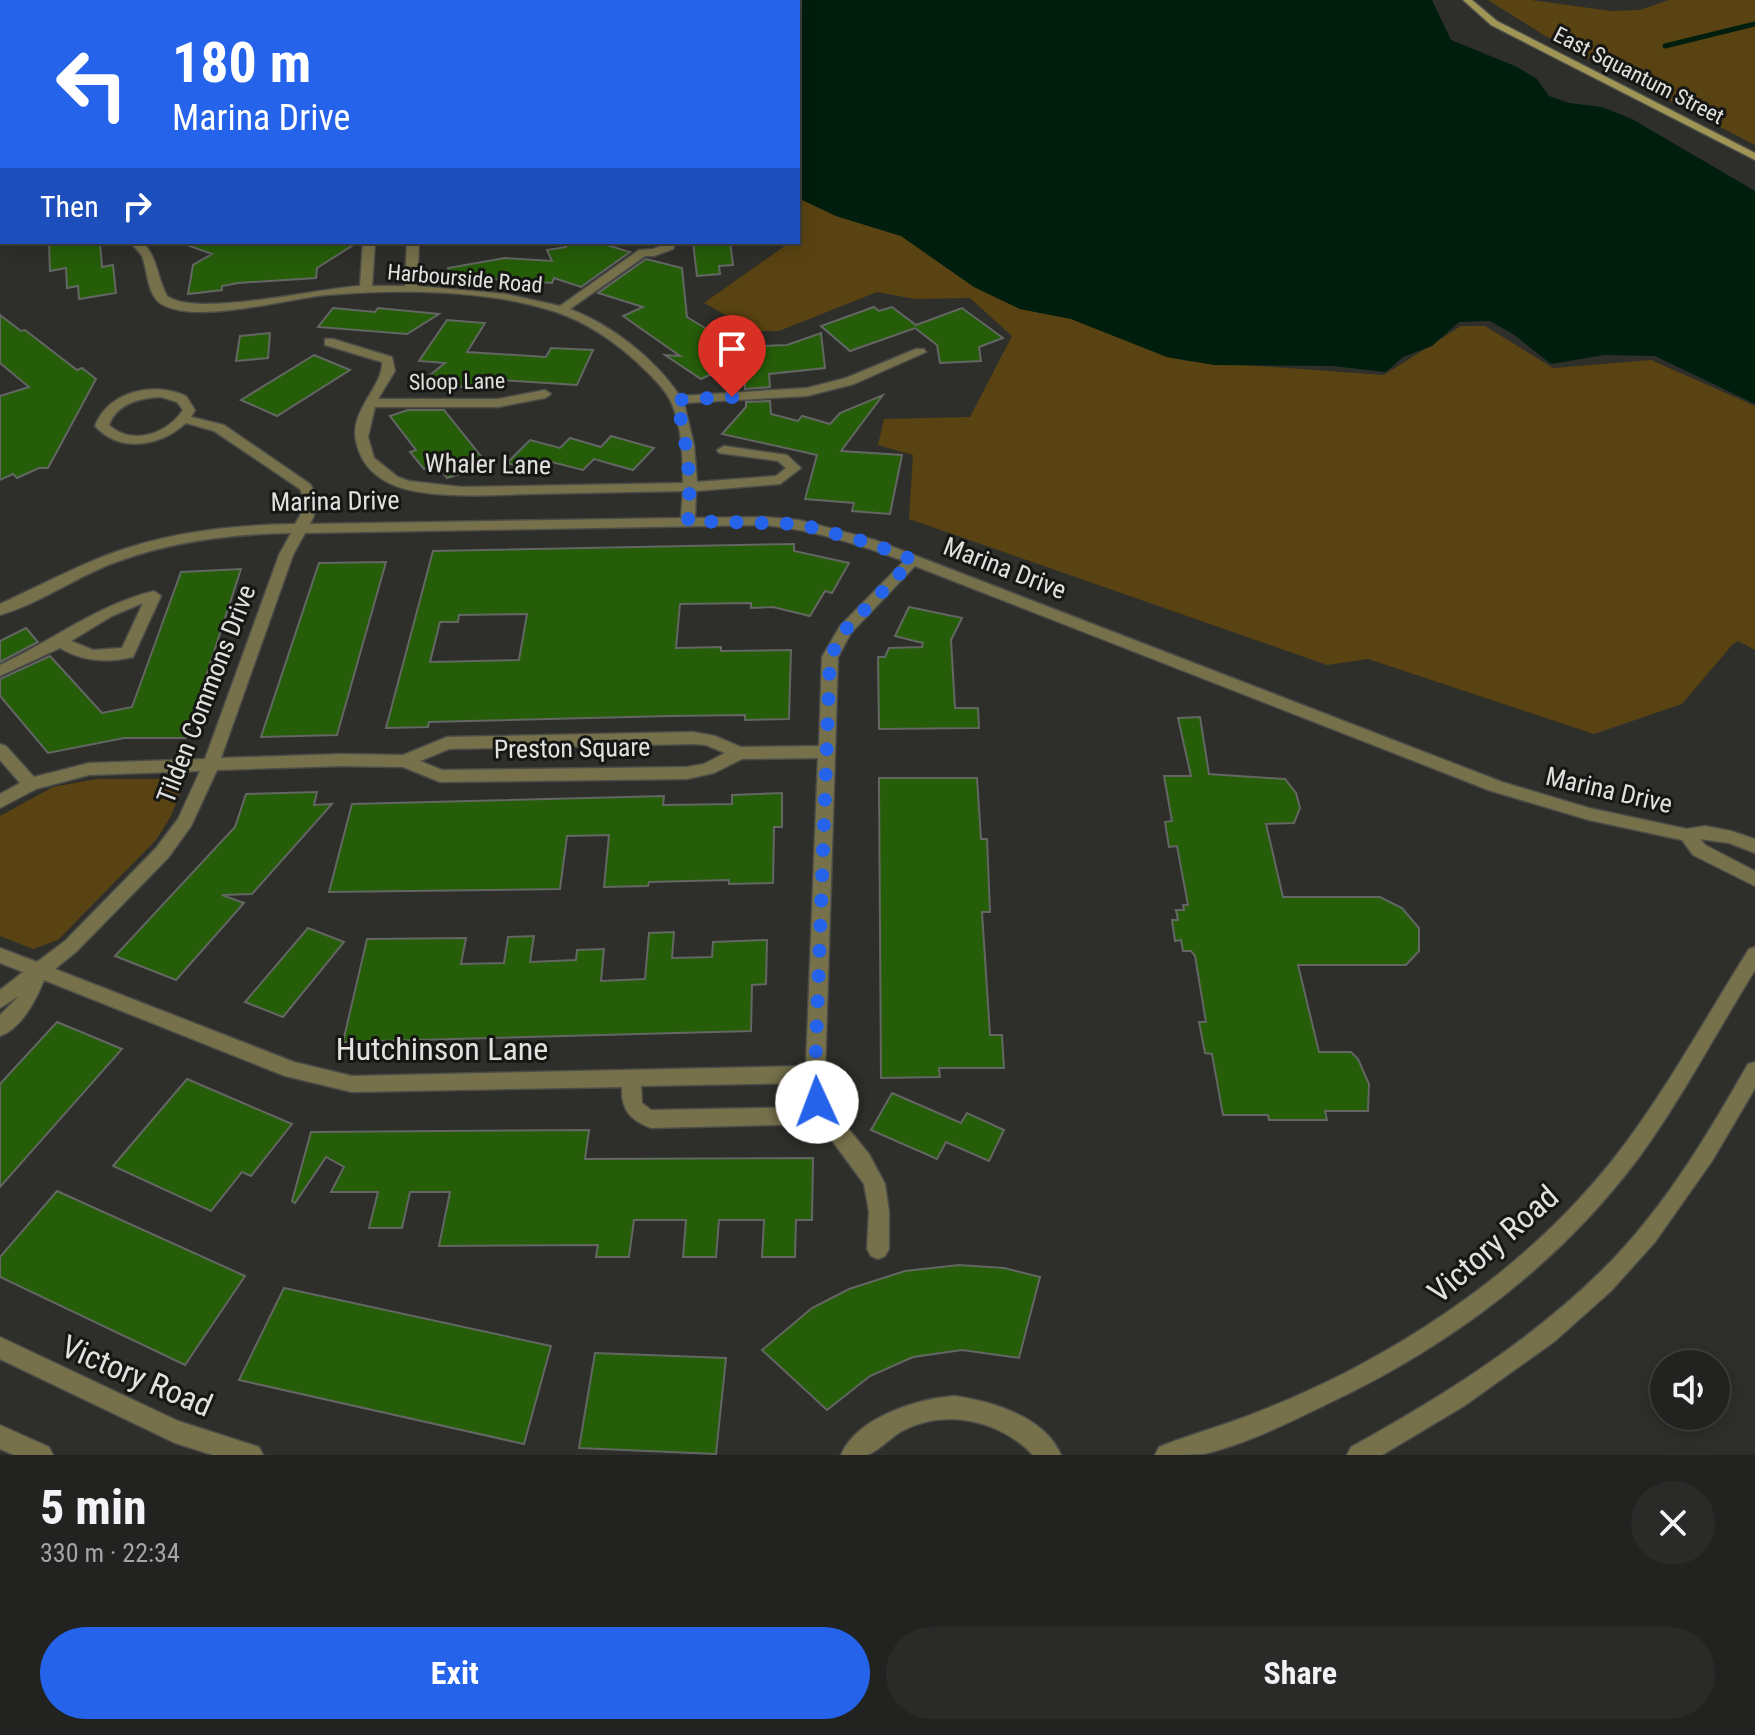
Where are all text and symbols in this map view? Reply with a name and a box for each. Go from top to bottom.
street label: East Squantum Street [1550,22,1728,129]
text: 180 m [172,30,311,96]
icon: left [40,32,144,136]
text: Marina Drive [172,97,350,139]
icon: right [115,184,159,228]
text: Then [40,189,99,224]
street label: Harbourside Road [386,259,544,298]
pin [698,315,766,397]
icon: arrive [710,327,754,371]
street label: Sloop Lane [409,368,505,395]
street label: Whaler Lane [425,448,551,480]
street label: Marina Drive [270,485,400,517]
street label: Marina Drive [939,531,1071,605]
street label: Tilden Commons Drive [151,581,261,807]
street label: Preston Square [493,732,651,764]
street label: Marina Drive [1543,761,1675,819]
street label: Hutchinson Lane [336,1030,548,1068]
position arrow [775,1060,859,1144]
street label: Victory Road [1420,1177,1566,1311]
street label: Victory Road [56,1327,218,1425]
map controls [1650,1350,1730,1430]
button: sound [1650,1350,1730,1430]
text: 5 min [40,1479,147,1536]
button: close [1631,1481,1715,1565]
text: 330 m · 22:34 [40,1538,180,1568]
button: Exit [40,1627,870,1719]
button: Share [886,1627,1715,1719]

